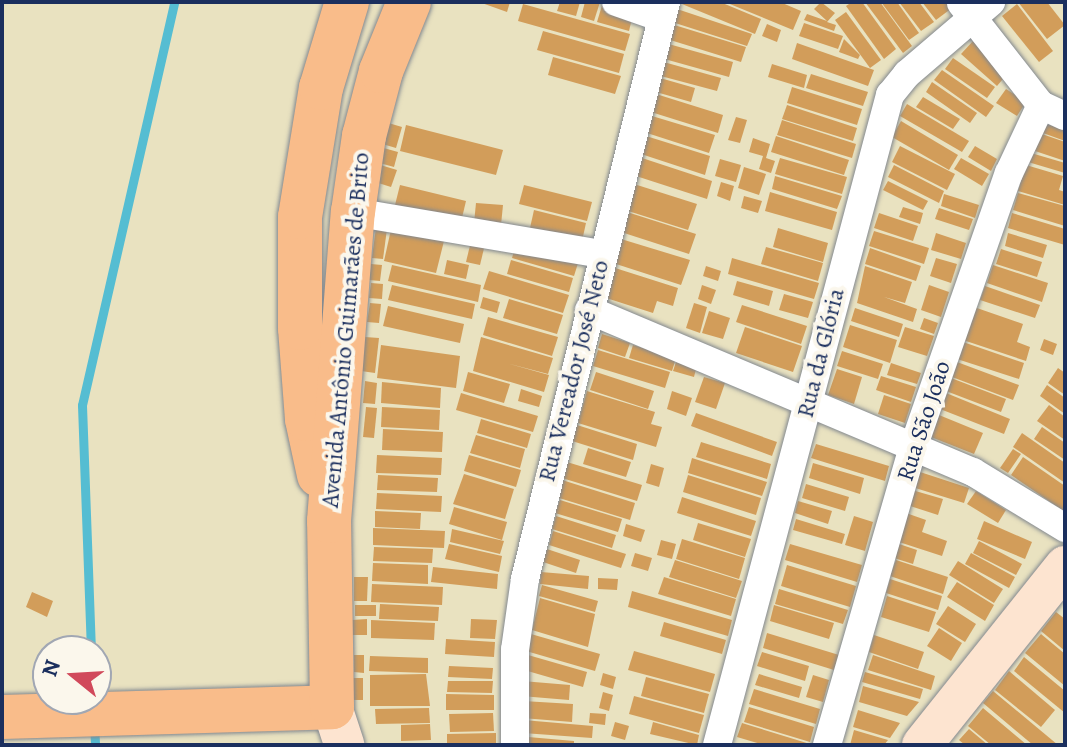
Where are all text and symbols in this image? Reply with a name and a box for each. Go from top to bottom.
street label: Avenida Antônio Guimarães de Brito [316,151,376,509]
street label: Rua Vereador José Neto [533,257,615,485]
street label: Rua da Glória [791,285,851,421]
street label: Rua São João [891,357,957,485]
north arrow [32,635,112,715]
text: N [34,656,68,680]

